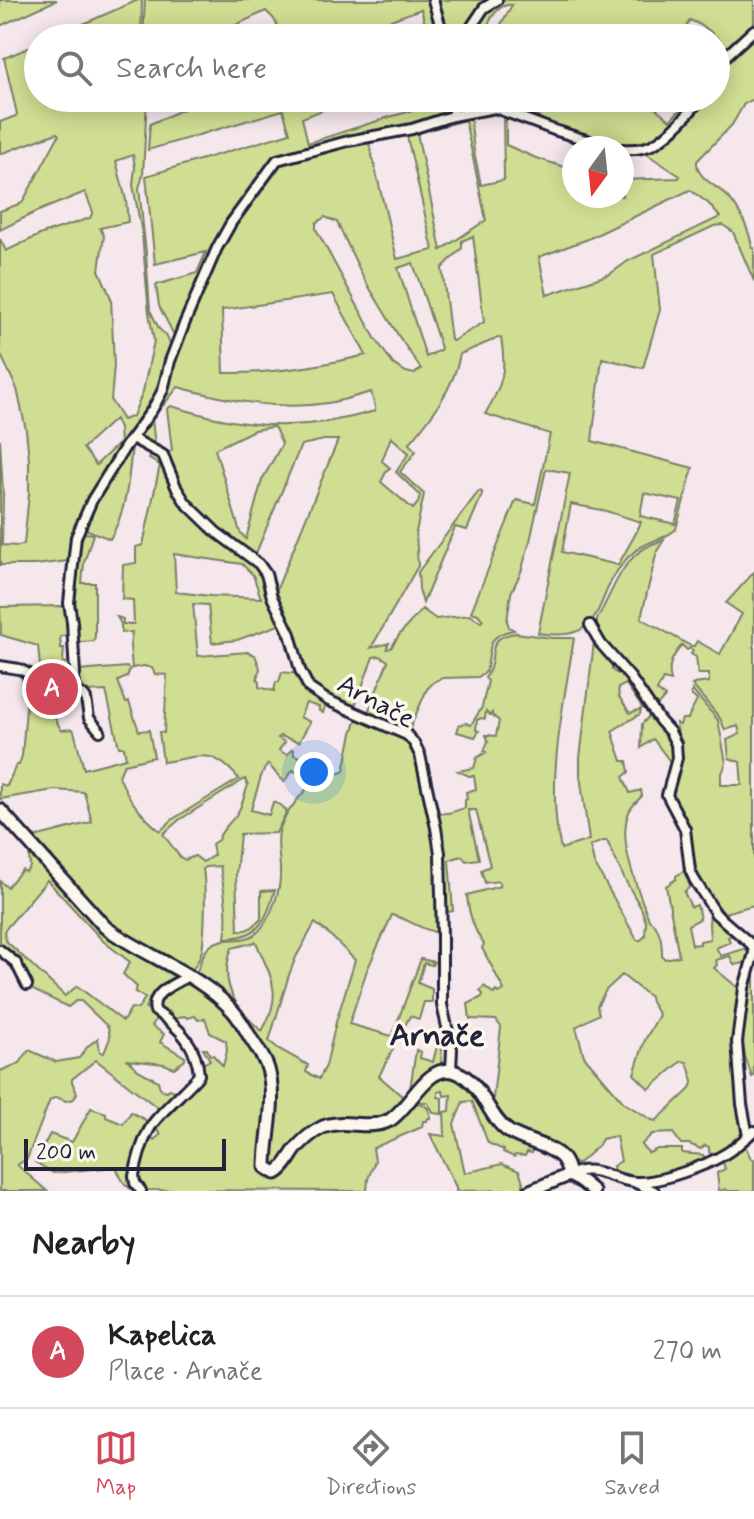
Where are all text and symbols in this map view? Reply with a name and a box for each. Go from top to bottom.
search box [24,24,730,112]
icon: search [52,46,96,90]
text: Search here [116,49,267,88]
north arrow [562,136,634,208]
pin: A [26,659,78,719]
street label: Arnače [330,666,421,738]
your location [294,752,334,792]
district label: Arnače [389,1015,485,1057]
scale bar [24,1135,226,1171]
text: 200 m [36,1139,96,1167]
text: Nearby [32,1221,136,1266]
text: Kapelica [108,1316,216,1355]
text: A [49,1335,67,1369]
text: 270 m [653,1335,722,1369]
text: Place · Arnače [108,1355,262,1389]
tab: Map [94,1426,138,1502]
tab: Directions [326,1426,416,1502]
tab: Saved [604,1426,660,1502]

